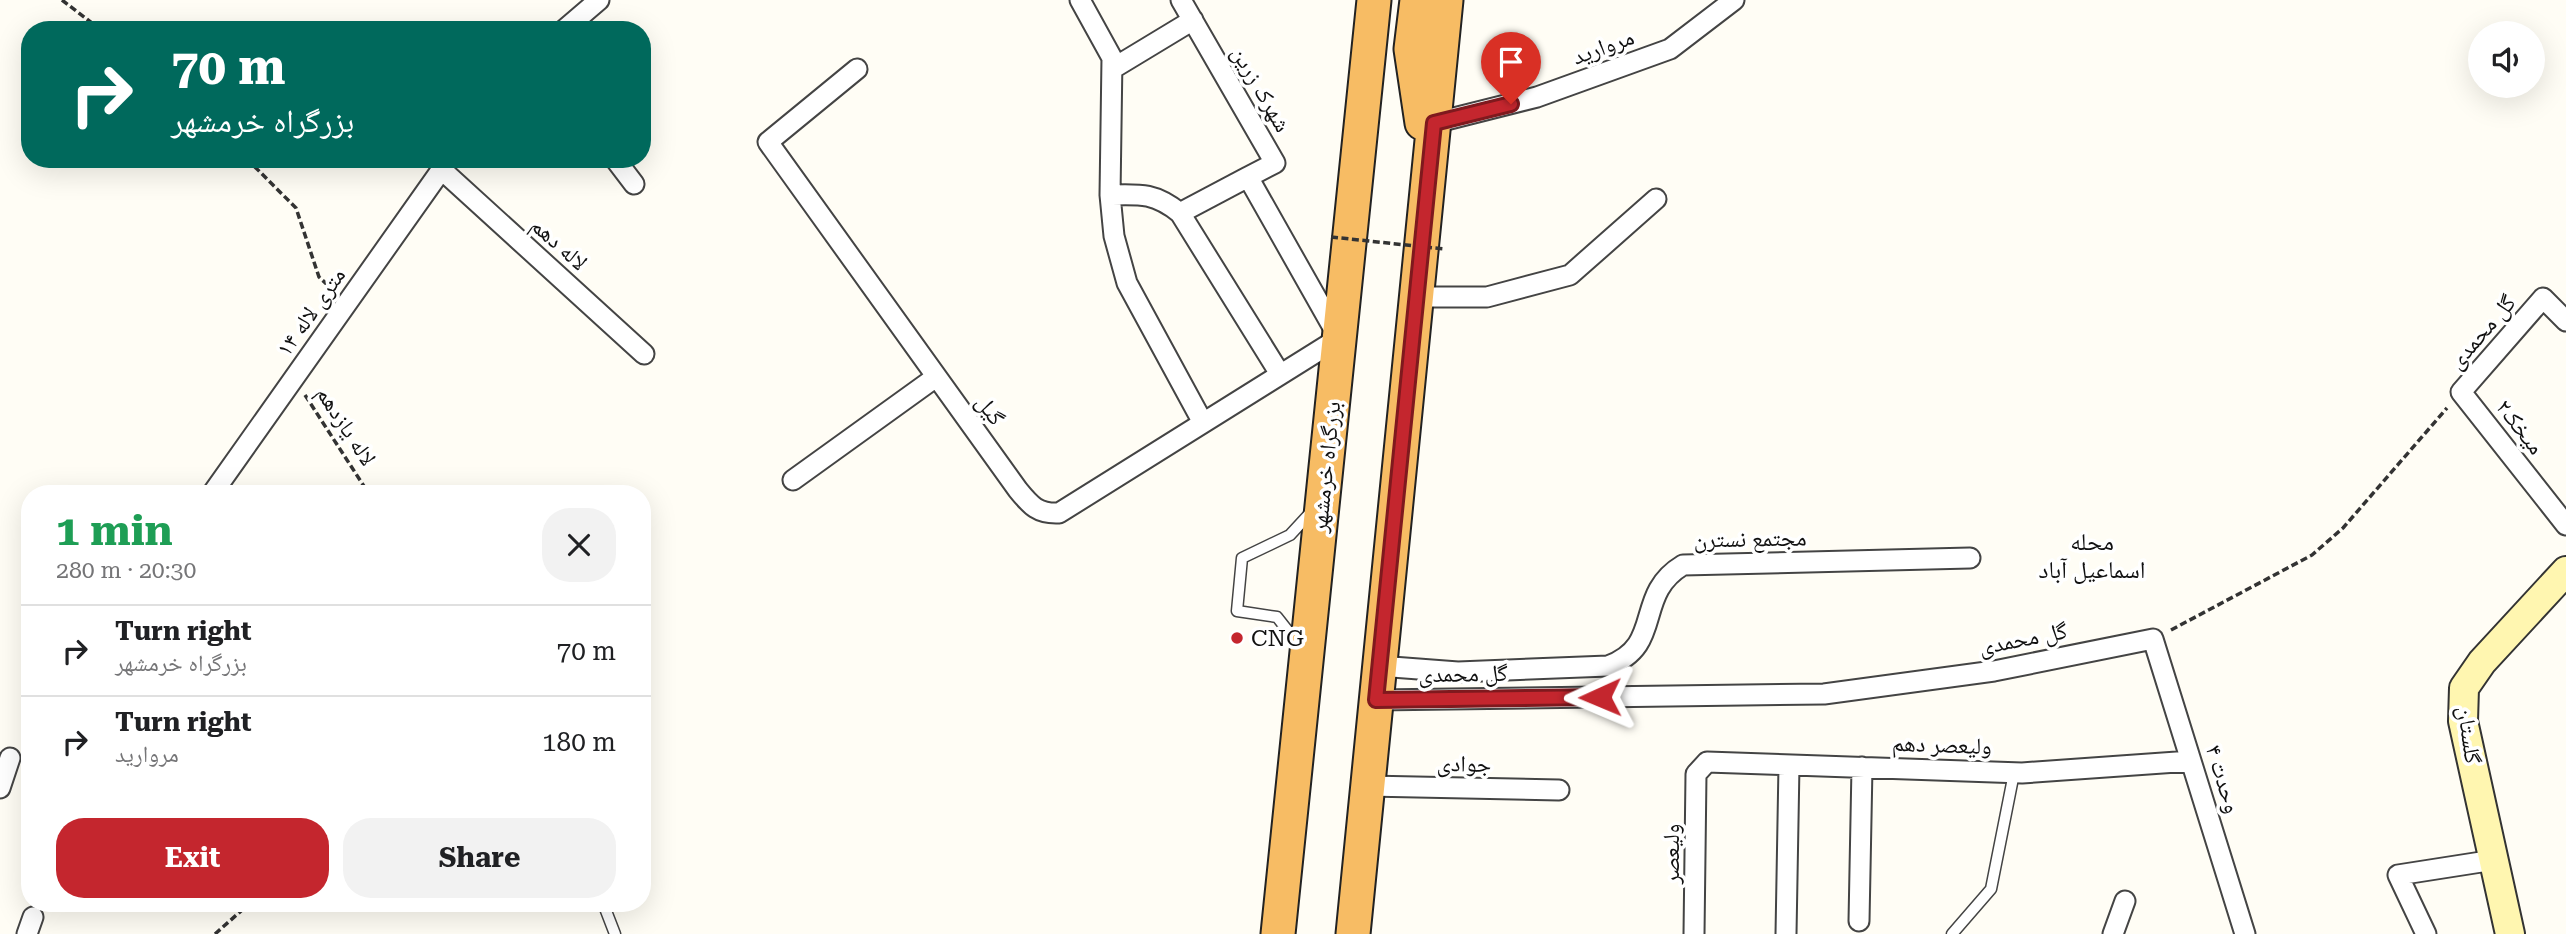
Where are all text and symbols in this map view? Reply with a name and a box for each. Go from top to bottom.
map controls [2468,21,2545,98]
button: sound [2468,21,2545,98]
street label: مروارید [1568,23,1638,71]
pin [1481,32,1541,104]
text: 70 m [171,39,286,96]
street label: شهرک زرین [1226,41,1296,137]
icon: arrive [1492,43,1530,81]
icon: right [56,49,147,140]
text: بزرگراه خرمشهر [171,102,354,140]
street label: لاله دهم [524,212,593,278]
street label: ۱۴ متری لاله [271,263,351,361]
street label: گل محمدی [2442,289,2522,375]
street label: لاله یازدهم [309,381,382,472]
street label: گیل [970,389,1010,431]
street label: میخک۲ [2490,394,2550,460]
street label: بزرگراه خرمشهر [1306,400,1346,535]
text: 1 min [56,506,173,555]
button: close [542,508,616,582]
street label: مجتمع نسترن [1693,525,1807,554]
district label: محله اسماعیل آباد [2039,528,2145,584]
text: 280 m · 20:30 [56,557,196,584]
text: Turn right [115,616,251,646]
street label: گل محمدی [1977,617,2070,661]
place label: CNG [1251,625,1304,652]
marker: CNG [1229,630,1245,646]
icon: right [56,632,94,670]
text: 70 m [557,636,616,666]
text: بزرگراه خرمشهر [115,650,247,677]
street label: گل محمدی [1418,660,1508,688]
position arrow [1563,660,1637,734]
street label: گلستان [2452,704,2486,766]
text: Turn right [115,707,251,737]
icon: right [56,723,94,761]
text: 180 m [542,727,616,757]
street label: ولیعصر دهم [1892,730,1992,762]
text: مروارید [115,741,179,768]
street label: وحدت ۴ [2200,741,2246,817]
street label: جوادی [1436,750,1492,778]
button: Exit [56,818,329,898]
button: Share [343,818,616,898]
street label: ولیعصر [1658,824,1685,885]

